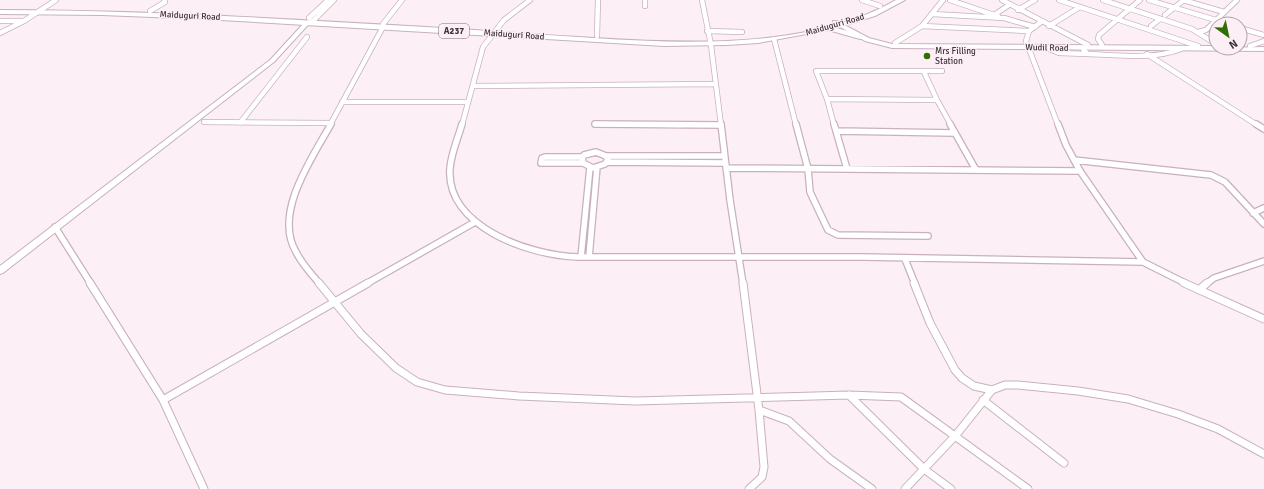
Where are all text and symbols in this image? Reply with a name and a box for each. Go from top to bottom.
street label: Maiduguri Road [159,9,221,23]
street label: Maiduguri Road [804,11,866,39]
north arrow [1208,16,1248,56]
road number: A237 [439,24,469,38]
street label: Maiduguri Road [483,27,545,43]
text: N [1226,36,1240,52]
street label: Wudil Road [1025,42,1069,54]
place label: Mrs Filling Station [935,46,976,67]
marker: Mrs Filling Station [922,51,932,61]

